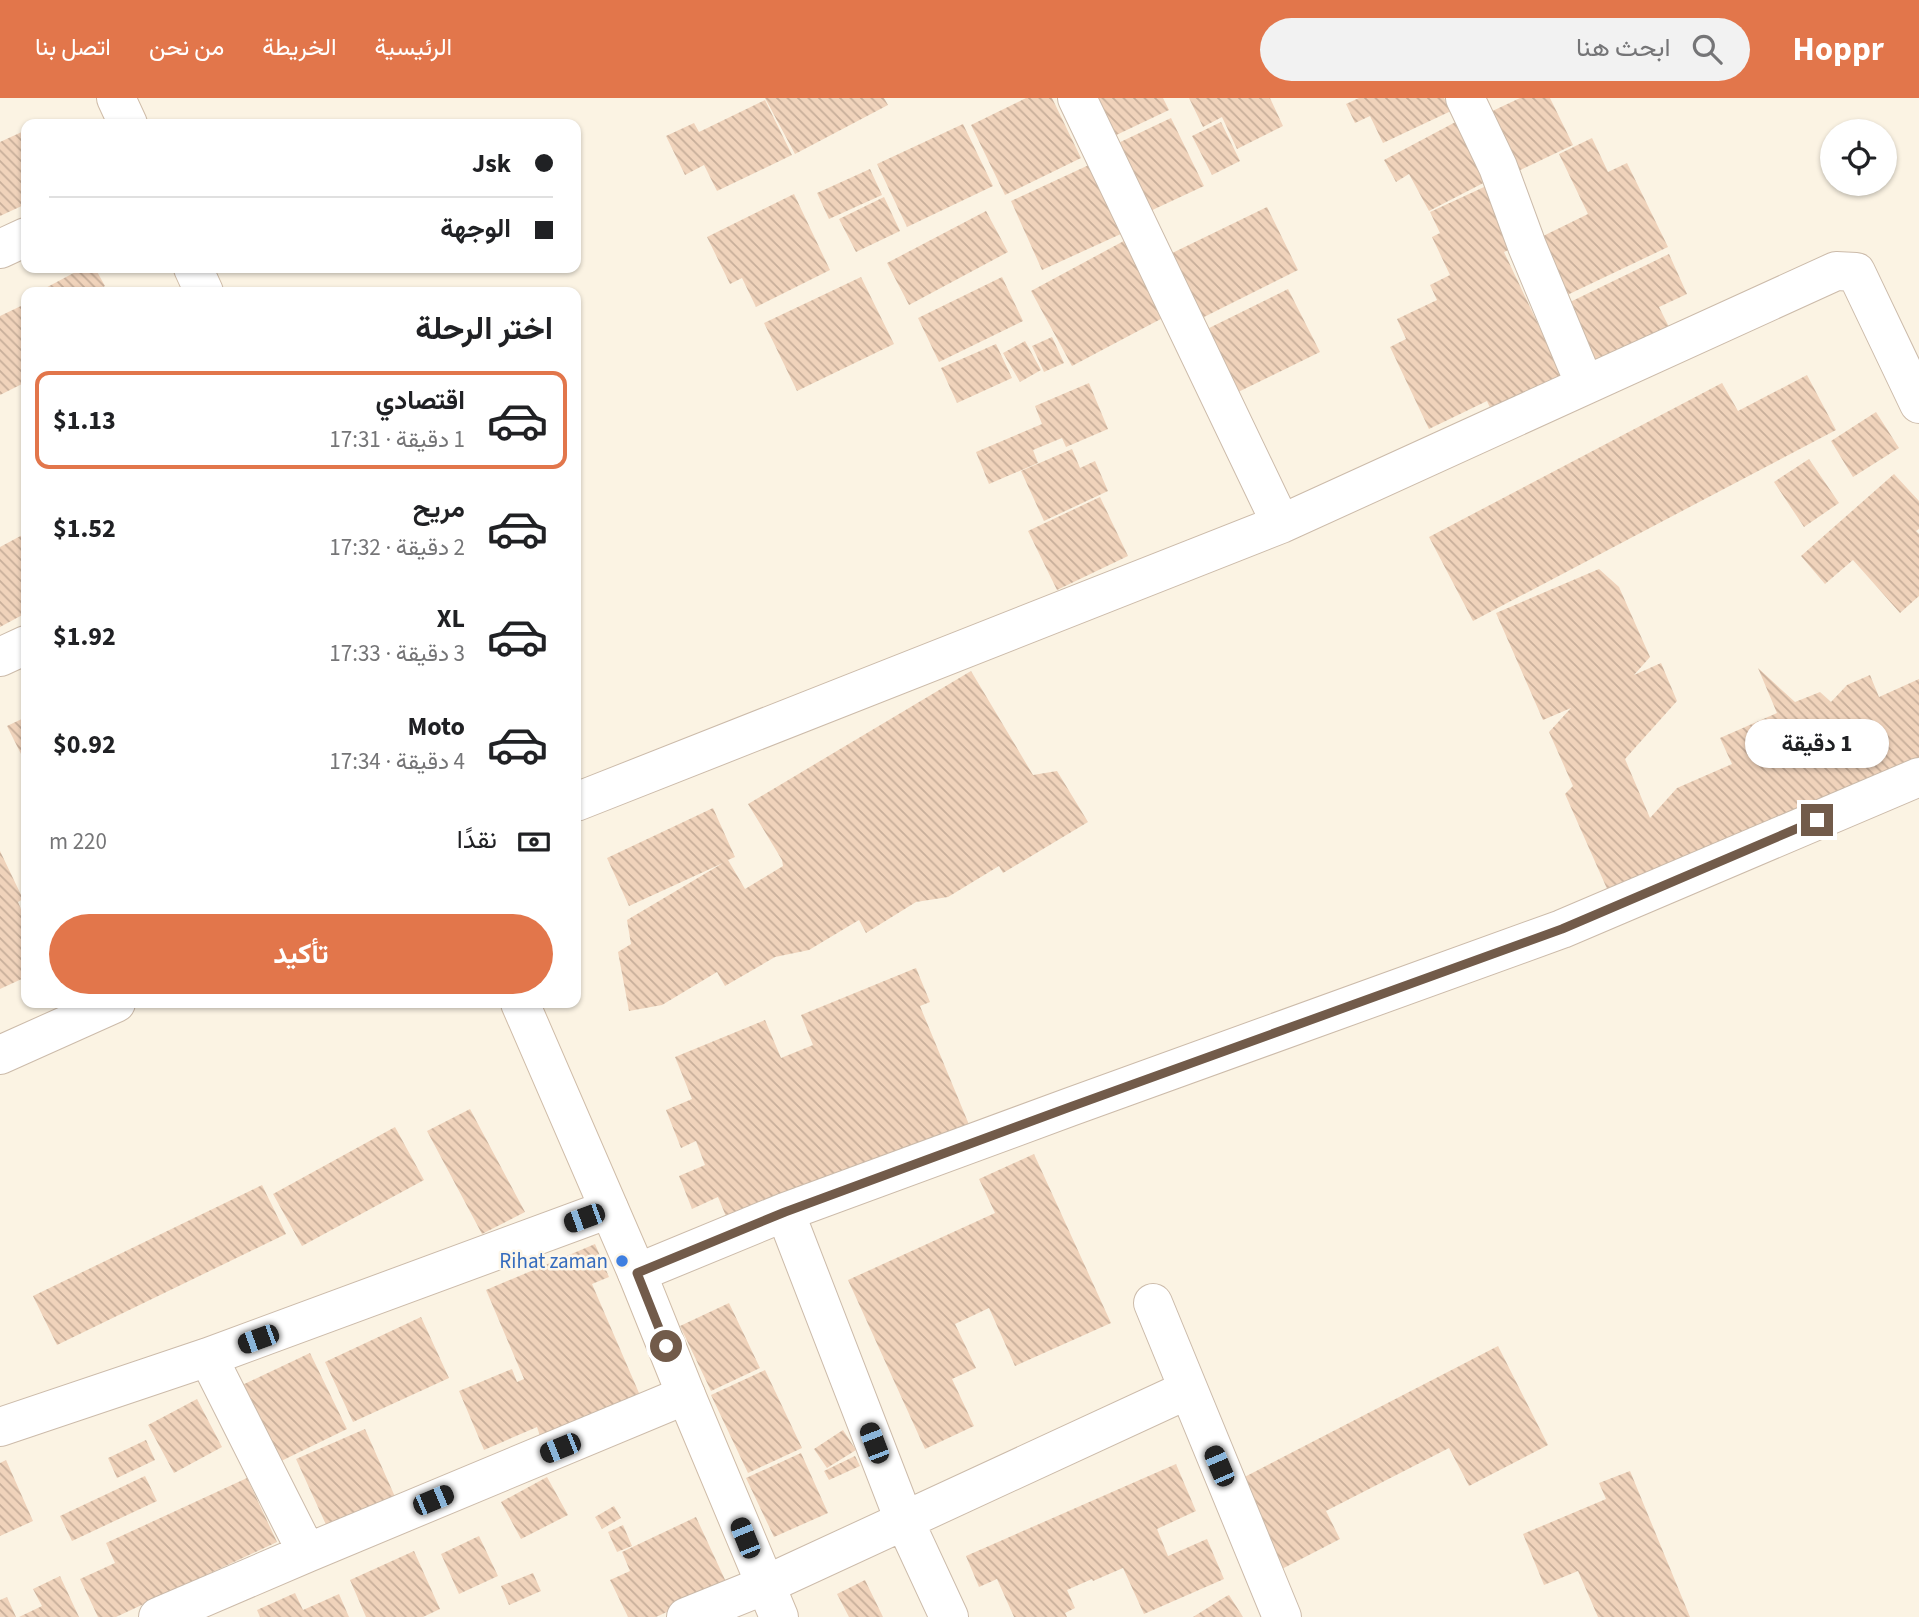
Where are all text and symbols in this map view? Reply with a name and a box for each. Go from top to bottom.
search box [1260,18,1750,81]
text: Hoppr [1792,26,1884,73]
text: ابحث هنا [1576,29,1670,66]
text: اتصل بنا [35,30,111,65]
text: من نحن [149,30,224,65]
text: الخريطة [262,30,337,65]
text: الرئيسية [375,30,452,65]
icon: search [1688,30,1726,68]
map controls [1820,119,1897,196]
button: locate [1820,119,1897,196]
text: Jsk [472,145,511,182]
text: الوجهة [440,210,511,247]
text: اختر الرحلة [415,306,553,352]
text: اقتصادي [376,382,465,419]
icon: car [486,389,549,452]
text: $1.13 [53,402,116,439]
text: 1 دقيقة · 17:31 [329,423,465,456]
text: مريح [413,490,465,527]
icon: car [486,497,549,560]
text: $1.52 [53,510,116,547]
text: 2 دقيقة · 17:32 [329,531,465,564]
text: XL [437,600,465,637]
icon: car [486,605,549,668]
text: $1.92 [53,618,116,655]
text: 3 دقيقة · 17:33 [329,637,465,670]
text: Moto [408,708,465,745]
icon: car [486,713,549,776]
callout: 1 دقيقة [1745,718,1889,768]
text: $0.92 [53,726,116,763]
text: 1 دقيقة [1782,727,1853,760]
text: 4 دقيقة · 17:34 [329,745,465,778]
route end [1801,804,1833,836]
text: نقدًا [457,821,497,858]
icon: cash [515,823,553,861]
text: 220 m [49,825,107,858]
button: تأكيد [49,914,553,994]
car [561,1201,608,1235]
place label: Rihat zaman [499,1246,608,1276]
marker: Rihat zaman [614,1253,630,1269]
car [235,1322,282,1356]
route start [650,1330,682,1362]
car [857,1420,892,1466]
car [537,1430,584,1466]
car [1202,1443,1237,1489]
car [410,1482,457,1518]
car [728,1515,763,1561]

